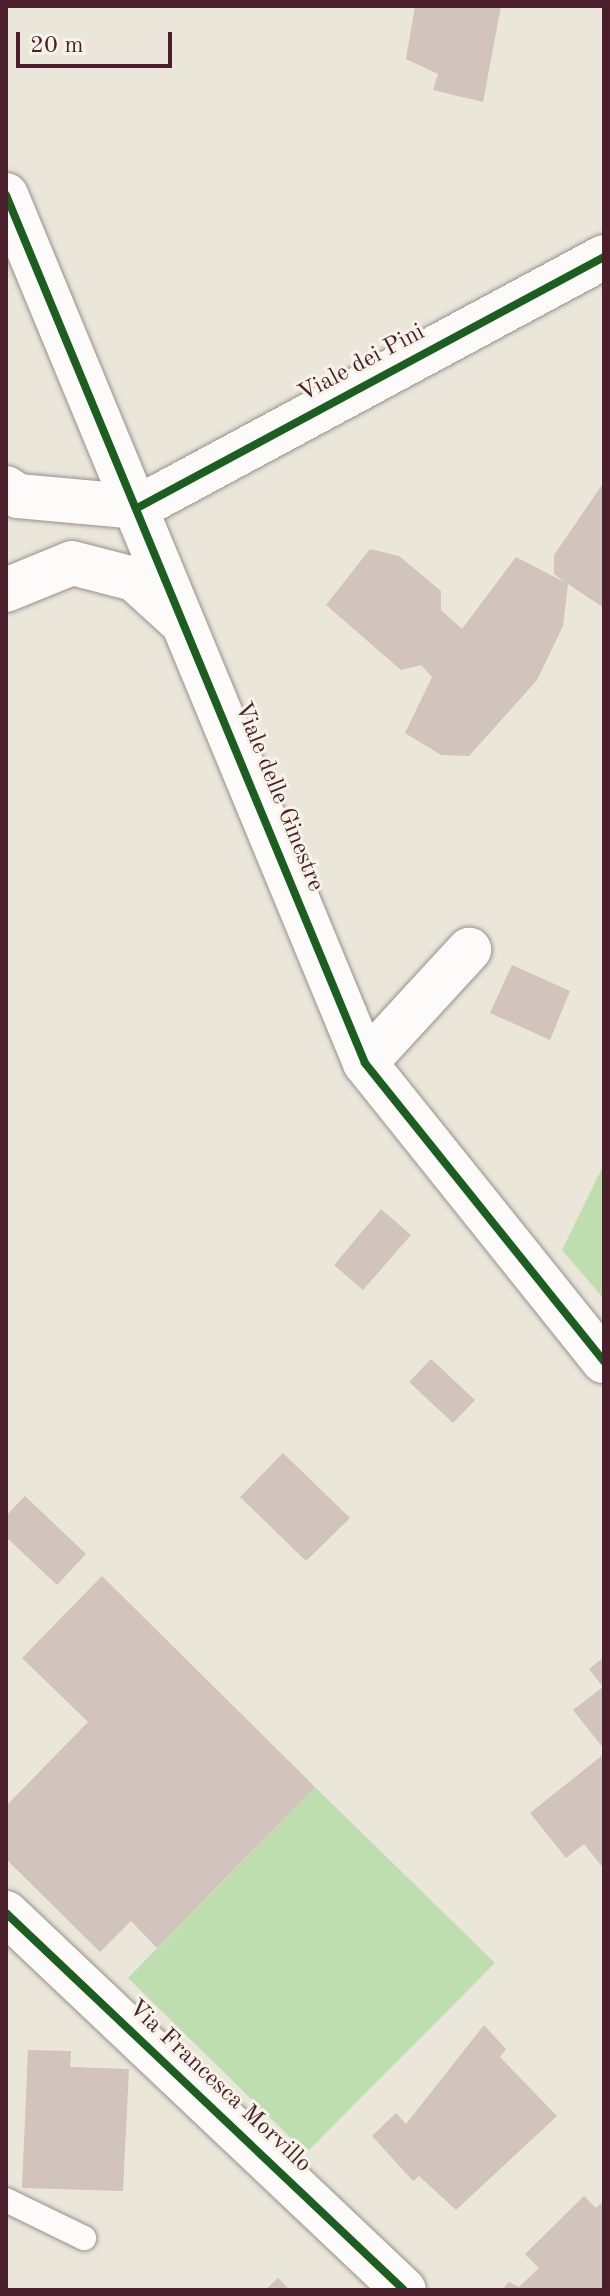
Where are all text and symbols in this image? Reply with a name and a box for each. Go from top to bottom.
scale bar [20,16,176,66]
text: 20 m [30,34,84,58]
street label: Viale dei Pini [294,319,430,409]
street label: Viale delle Ginestre [227,698,329,896]
street label: Via Francesca Morvillo [121,1995,317,2179]

